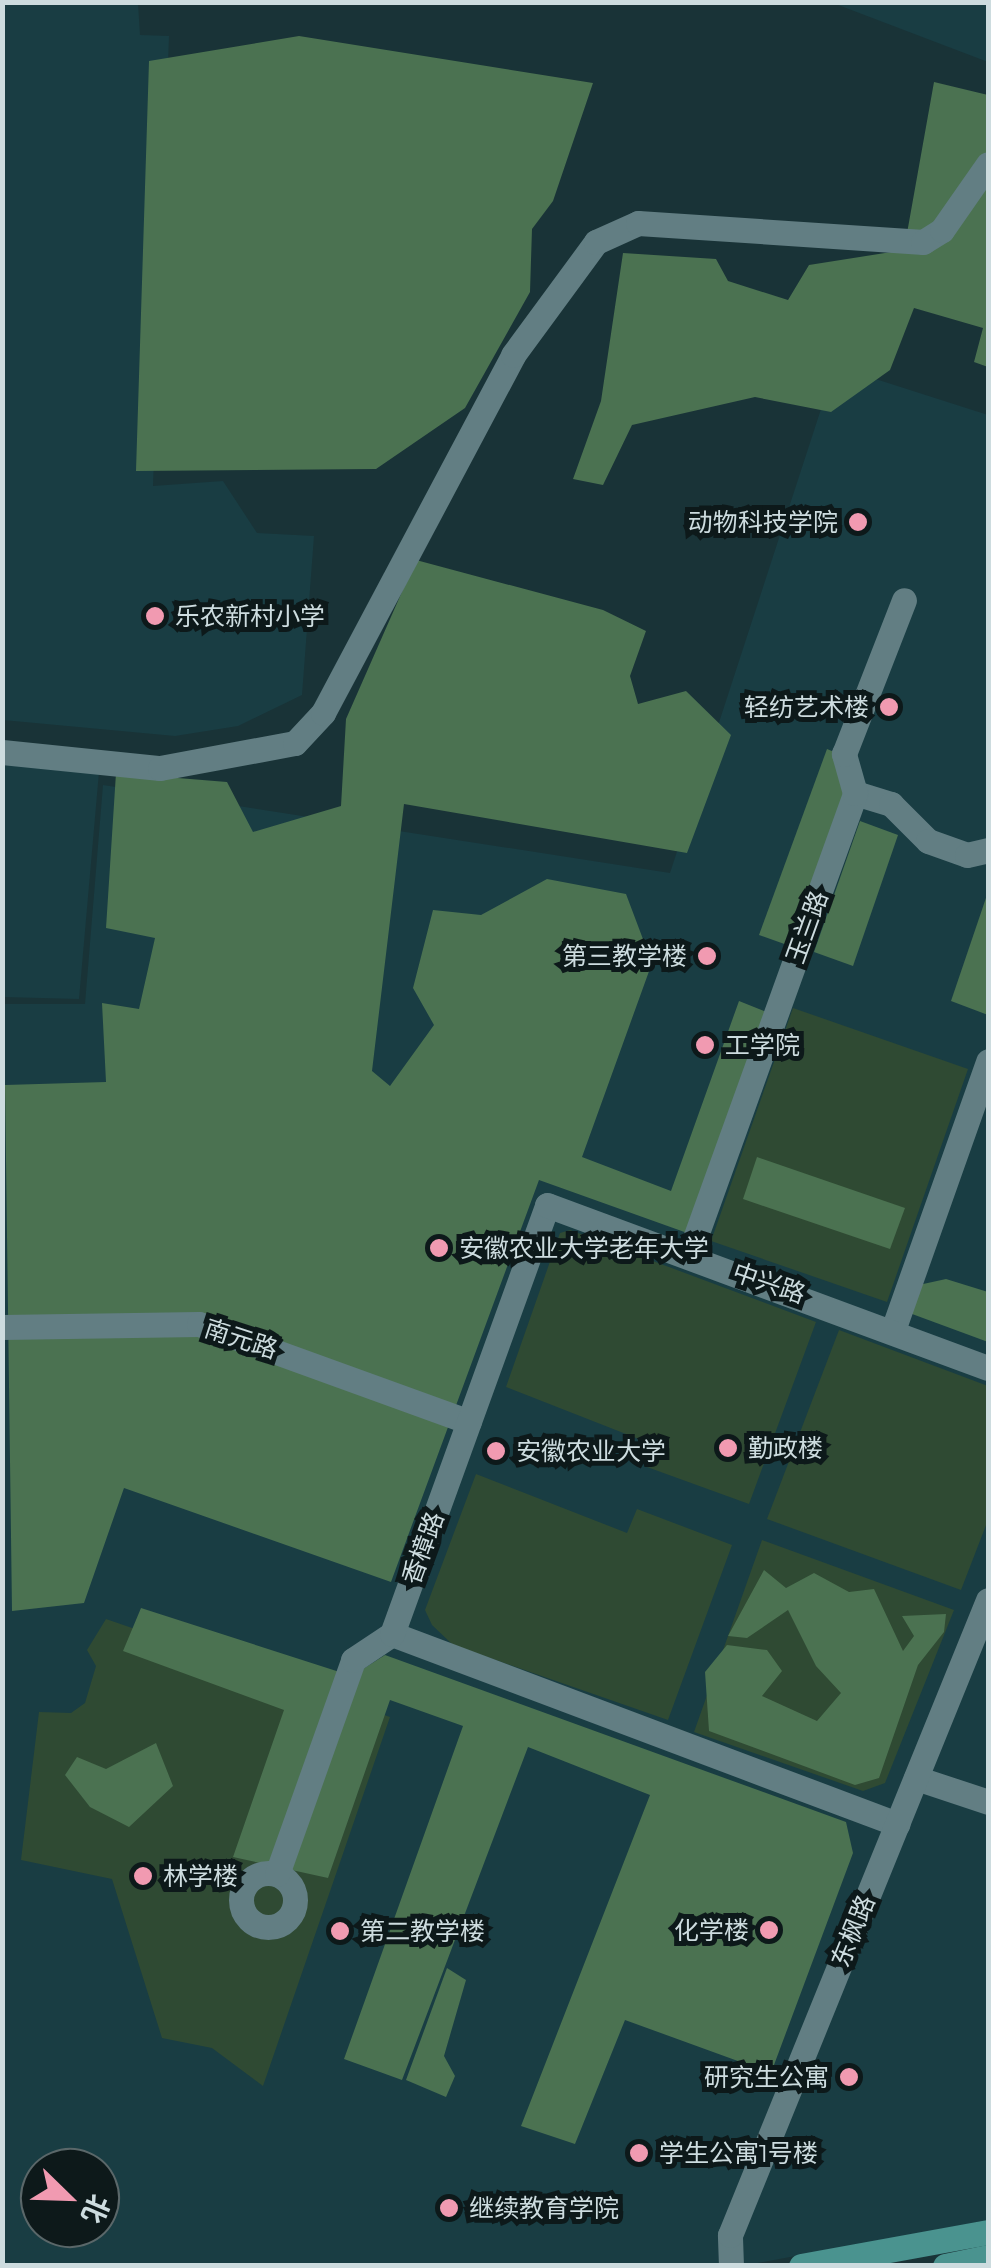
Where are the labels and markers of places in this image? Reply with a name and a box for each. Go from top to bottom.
place label: 动物科技学院 [688,507,838,537]
marker: 动物科技学院 [847,511,869,533]
place label: 乐农新村小学 [175,601,325,631]
marker: 乐农新村小学 [144,605,166,627]
place label: 轻纺艺术楼 [744,692,869,722]
marker: 轻纺艺术楼 [878,696,900,718]
place label: 第三教学楼 [562,941,687,971]
marker: 第三教学楼 [696,945,718,967]
place label: 工学院 [725,1030,800,1060]
marker: 工学院 [694,1034,716,1056]
place label: 安徽农业大学老年大学 [459,1233,709,1263]
marker: 安徽农业大学老年大学 [428,1237,450,1259]
place label: 勤政楼 [748,1433,823,1463]
place label: 安徽农业大学 [516,1436,666,1466]
marker: 勤政楼 [717,1437,739,1459]
marker: 安徽农业大学 [485,1440,507,1462]
place label: 林学楼 [163,1861,238,1891]
marker: 林学楼 [132,1865,154,1887]
place label: 化学楼 [674,1915,749,1945]
place label: 第二教学楼 [360,1916,485,1946]
marker: 化学楼 [758,1919,780,1941]
marker: 第二教学楼 [329,1920,351,1942]
place label: 研究生公寓 [704,2062,829,2092]
marker: 研究生公寓 [838,2066,860,2088]
place label: 学生公寓1号楼 [659,2138,818,2168]
marker: 学生公寓1号楼 [628,2142,650,2164]
place label: 继续教育学院 [469,2193,619,2223]
marker: 继续教育学院 [438,2197,460,2219]

